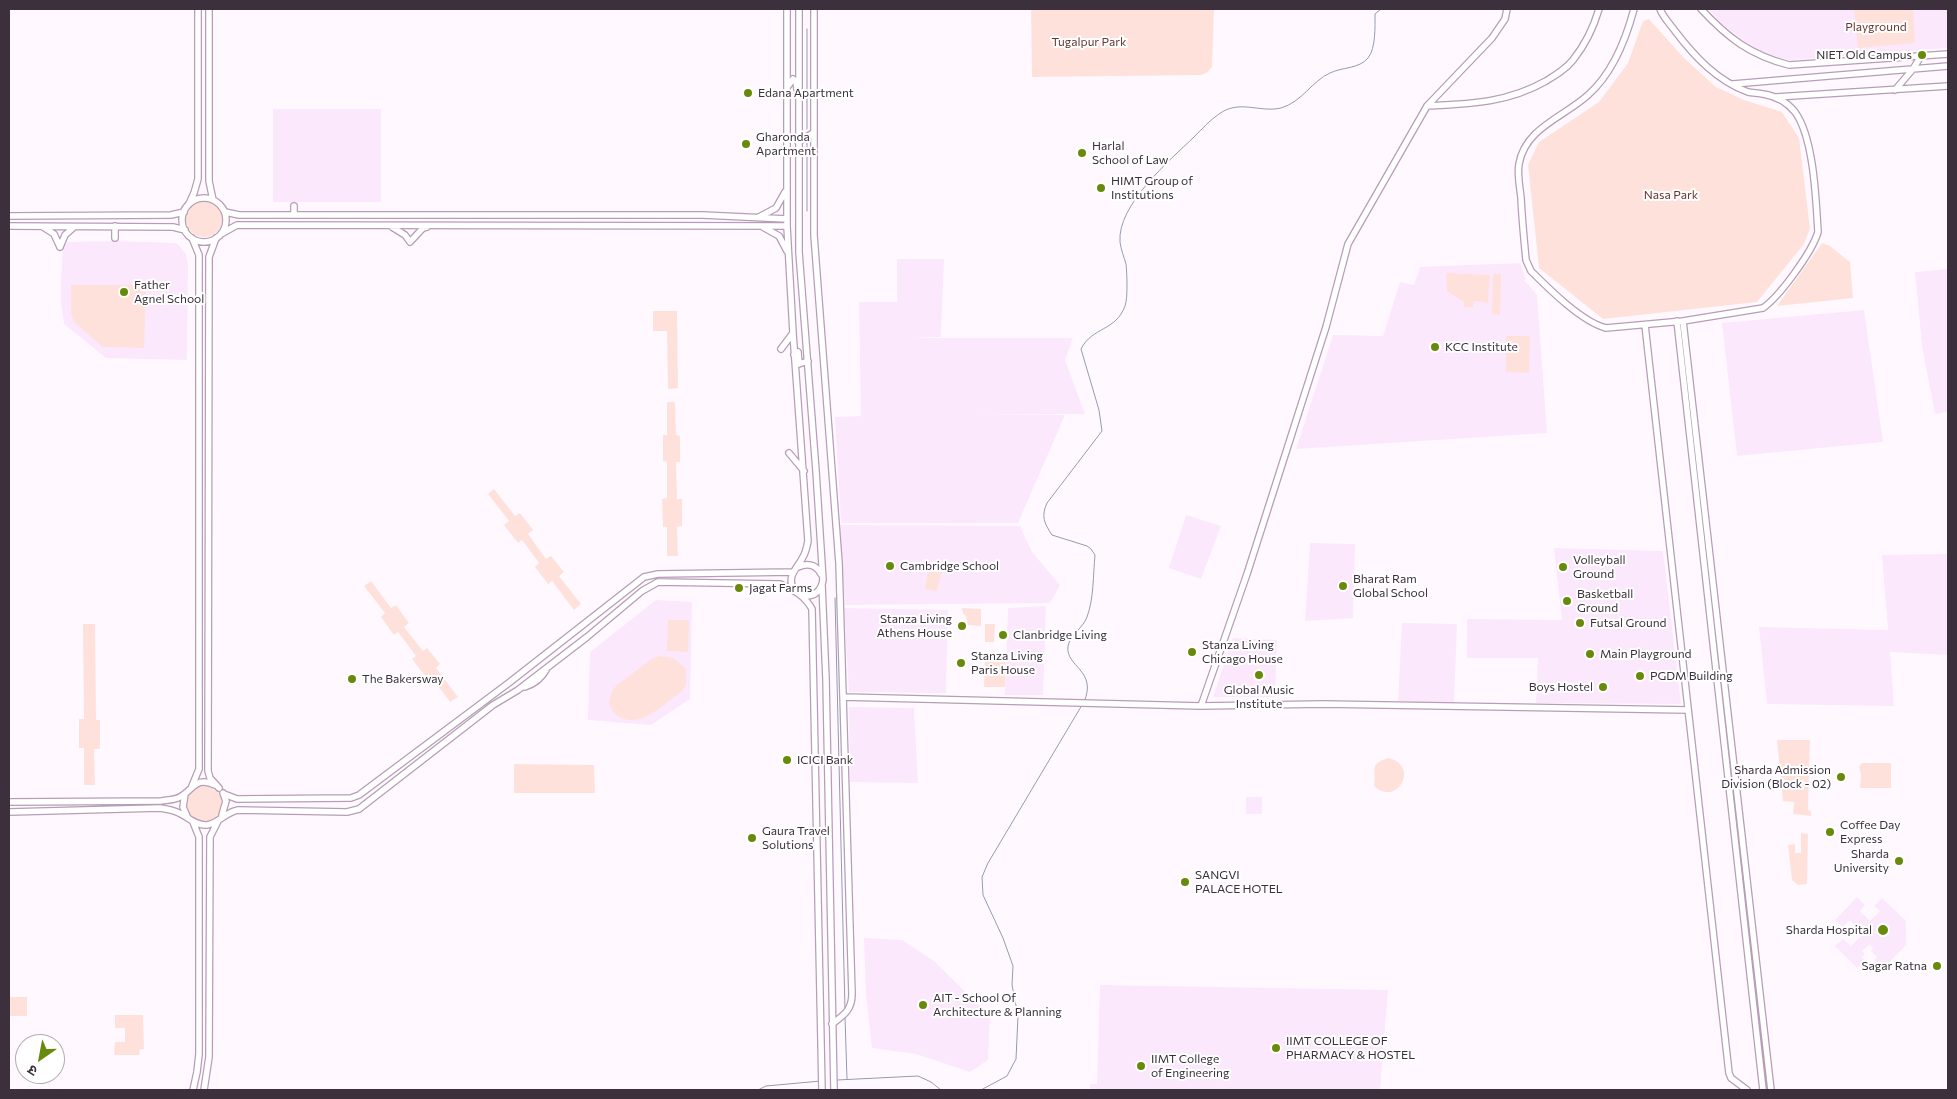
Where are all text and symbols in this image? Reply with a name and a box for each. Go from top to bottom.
park label: Playground [1845,20,1907,34]
park label: Tugalpur Park [1051,35,1127,49]
place label: NIET Old Campus [1816,48,1912,62]
marker: NIET Old Campus [1916,49,1928,61]
place label: Edana Apartment [758,86,854,100]
marker: Edana Apartment [742,87,754,99]
place label: Gharonda Apartment [756,130,816,158]
marker: Gharonda Apartment [740,138,752,150]
place label: Harlal School of Law [1092,139,1168,167]
marker: Harlal School of Law [1076,147,1088,159]
place label: HIMT Group of Institutions [1111,174,1193,202]
marker: HIMT Group of Institutions [1095,182,1107,194]
park label: Nasa Park [1644,188,1698,202]
place label: Father Agnel School [134,278,204,306]
marker: Father Agnel School [118,286,130,298]
place label: KCC Institute [1445,340,1518,354]
marker: KCC Institute [1429,341,1441,353]
place label: Volleyball Ground [1573,553,1626,581]
place label: Cambridge School [900,559,999,573]
marker: Cambridge School [884,560,896,572]
marker: Volleyball Ground [1557,561,1569,573]
place label: Bharat Ram Global School [1353,572,1428,600]
marker: Bharat Ram Global School [1337,580,1349,592]
place label: Jagat Farms [749,581,812,595]
marker: Jagat Farms [733,582,745,594]
place label: Basketball Ground [1577,587,1633,615]
marker: Basketball Ground [1561,595,1573,607]
place label: Stanza Living Athens House [877,612,952,640]
place label: Futsal Ground [1590,616,1666,630]
marker: Futsal Ground [1574,617,1586,629]
marker: Stanza Living Athens House [956,620,968,632]
place label: Clanbridge Living [1013,628,1107,642]
marker: Clanbridge Living [997,629,1009,641]
place label: Stanza Living Chicago House [1202,638,1283,666]
marker: Stanza Living Chicago House [1186,646,1198,658]
place label: Main Playground [1600,647,1691,661]
marker: Main Playground [1584,648,1596,660]
place label: Stanza Living Paris House [971,649,1043,677]
marker: Stanza Living Paris House [955,657,967,669]
marker: Global Music Institute [1253,669,1265,681]
place label: PGDM Building [1650,669,1733,683]
marker: PGDM Building [1634,670,1646,682]
place label: The Bakersway [362,672,444,686]
marker: The Bakersway [346,673,358,685]
place label: Boys Hostel [1529,680,1593,694]
marker: Boys Hostel [1597,681,1609,693]
place label: Global Music Institute [1224,683,1294,711]
place label: ICICI Bank [797,753,853,767]
marker: ICICI Bank [781,754,793,766]
place label: Sharda Admission Division (Block - 02) [1721,763,1831,791]
marker: Sharda Admission Division (Block - 02) [1835,771,1847,783]
place label: Coffee Day Express [1840,818,1900,846]
place label: Gaura Travel Solutions [762,824,830,852]
marker: Coffee Day Express [1824,826,1836,838]
marker: Gaura Travel Solutions [746,832,758,844]
place label: Sharda University [1834,847,1889,875]
marker: Sharda University [1893,855,1905,867]
place label: SANGVI PALACE HOTEL [1195,868,1283,896]
marker: SANGVI PALACE HOTEL [1179,876,1191,888]
place label: Sharda Hospital [1786,923,1872,937]
marker: Sharda Hospital [1876,923,1890,937]
place label: Sagar Ratna [1862,959,1927,973]
marker: Sagar Ratna [1931,960,1943,972]
place label: AIT - School Of Architecture & Planning [933,991,1062,1019]
marker: AIT - School Of Architecture & Planning [917,999,929,1011]
north arrow [15,1034,65,1084]
place label: IIMT COLLEGE OF PHARMACY & HOSTEL [1286,1034,1415,1062]
marker: IIMT COLLEGE OF PHARMACY & HOSTEL [1270,1042,1282,1054]
place label: IIMT College of Engineering [1151,1052,1230,1080]
marker: IIMT College of Engineering [1135,1060,1147,1072]
text: उ [24,1062,40,1081]

